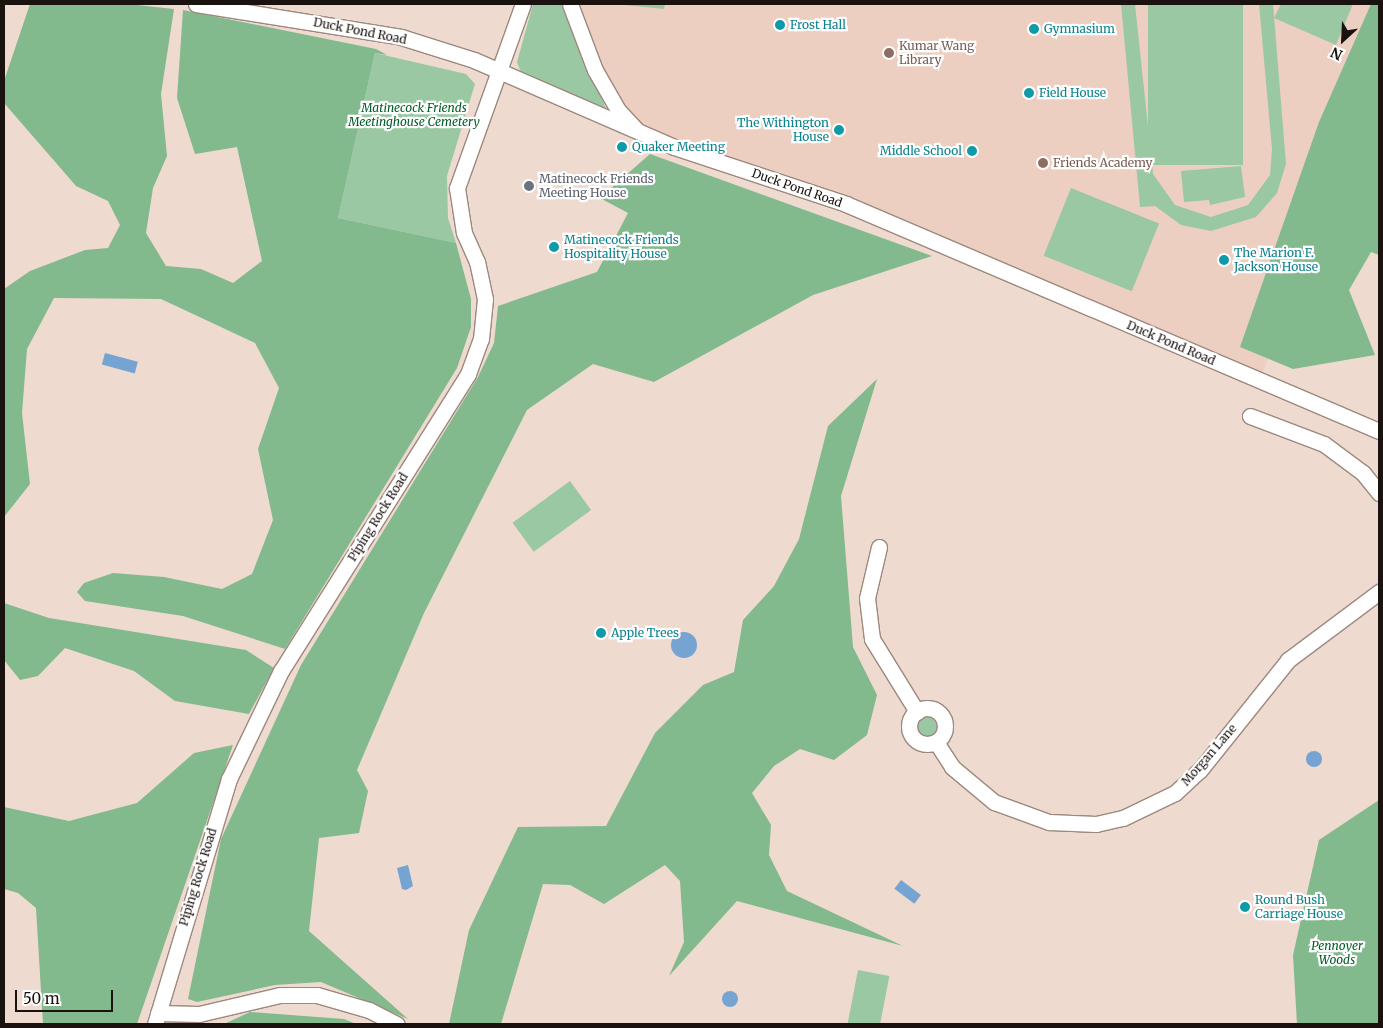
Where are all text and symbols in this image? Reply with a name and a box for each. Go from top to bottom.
street label: Duck Pond Road [312,15,408,47]
north arrow [1318,15,1368,65]
place label: Frost Hall [790,18,846,32]
marker: Frost Hall [774,19,786,31]
place label: Gymnasium [1044,22,1115,36]
marker: Gymnasium [1028,23,1040,35]
place label: Kumar Wang Library [899,39,974,67]
text: N [1328,43,1345,64]
marker: Kumar Wang Library [883,47,895,59]
place label: Field House [1039,86,1106,100]
marker: Field House [1023,87,1035,99]
park label: Matinecock Friends Meetinghouse Cemetery [348,101,480,129]
place label: The Withington House [737,116,829,144]
marker: The Withington House [833,124,845,136]
place label: Quaker Meeting [632,140,725,154]
marker: Quaker Meeting [616,141,628,153]
place label: Middle School [880,144,962,158]
marker: Middle School [966,145,978,157]
place label: Friends Academy [1053,156,1153,170]
marker: Friends Academy [1037,157,1049,169]
street label: Duck Pond Road [750,166,844,210]
place label: Matinecock Friends Meeting House [539,172,654,200]
marker: Matinecock Friends Meeting House [523,180,535,192]
place label: Matinecock Friends Hospitality House [564,233,679,261]
marker: Matinecock Friends Hospitality House [548,241,560,253]
place label: The Marion F. Jackson House [1234,246,1318,274]
marker: The Marion F. Jackson House [1218,254,1230,266]
street label: Duck Pond Road [1125,318,1217,368]
street label: Piping Rock Road [345,470,411,564]
place label: Apple Trees [611,626,679,640]
marker: Apple Trees [595,627,607,639]
street label: Morgan Lane [1178,721,1240,789]
street label: Piping Rock Road [176,826,220,928]
place label: Round Bush Carriage House [1255,893,1343,921]
marker: Round Bush Carriage House [1239,901,1251,913]
park label: Pennoyer Woods [1311,939,1363,967]
scale bar [18,980,115,1012]
text: 50 m [23,989,60,1008]

